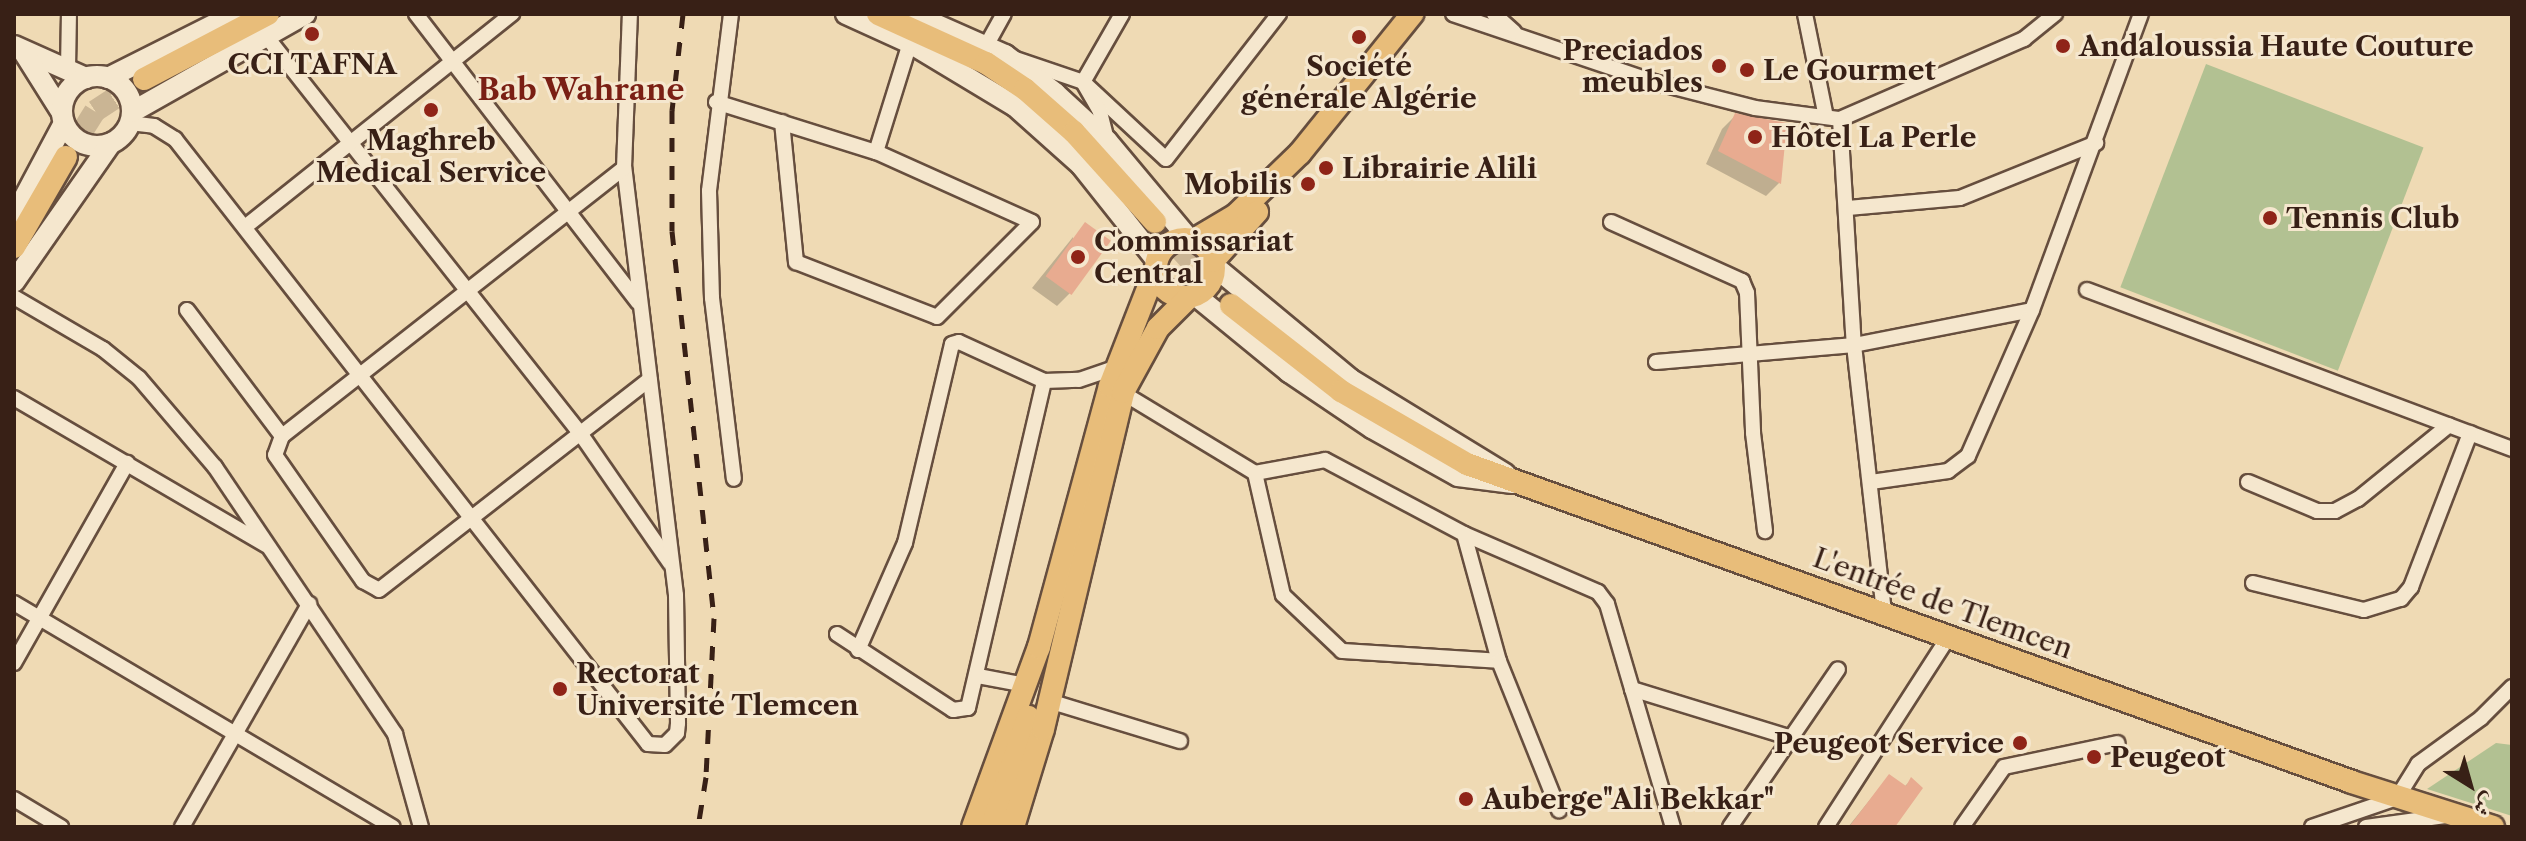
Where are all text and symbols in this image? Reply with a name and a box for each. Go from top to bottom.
marker: CCI TAFNA [303,25,321,43]
marker: Société générale Algérie [1350,28,1368,46]
place label: Andaloussia Haute Couture [2079,29,2474,63]
place label: Preciados meubles [1563,33,1703,99]
marker: Andaloussia Haute Couture [2054,37,2072,55]
place label: CCI TAFNA [227,47,397,81]
place label: Société générale Algérie [1241,49,1477,115]
place label: Le Gourmet [1763,53,1936,87]
marker: Preciados meubles [1710,57,1728,75]
marker: Le Gourmet [1738,61,1756,79]
district label: Bab Wahrane [477,72,685,108]
marker: Maghreb Medical Service [422,101,440,119]
place label: Hôtel La Perle [1771,120,1977,154]
place label: Maghreb Medical Service [316,123,546,189]
marker: Hôtel La Perle [1746,128,1764,146]
place label: Librairie Alili [1342,151,1538,185]
marker: Librairie Alili [1317,159,1335,177]
place label: Mobilis [1184,167,1292,201]
marker: Mobilis [1299,175,1317,193]
place label: Tennis Club [2286,201,2459,235]
marker: Tennis Club [2261,209,2279,227]
place label: Commissariat Central [1094,224,1293,290]
marker: Commissariat Central [1069,248,1087,266]
street label: L'entrée de Tlemcen [1808,540,2078,666]
place label: Rectorat Université Tlemcen [576,656,859,722]
marker: Rectorat Université Tlemcen [551,680,569,698]
place label: Peugeot Service [1774,726,2004,760]
marker: Peugeot Service [2011,734,2029,752]
place label: Peugeot [2110,740,2226,774]
north arrow [2430,745,2510,825]
marker: Peugeot [2085,748,2103,766]
place label: Auberge"Ali Bekkar" [1482,782,1774,816]
text: ش [2468,787,2502,822]
marker: Auberge"Ali Bekkar" [1457,790,1475,808]

